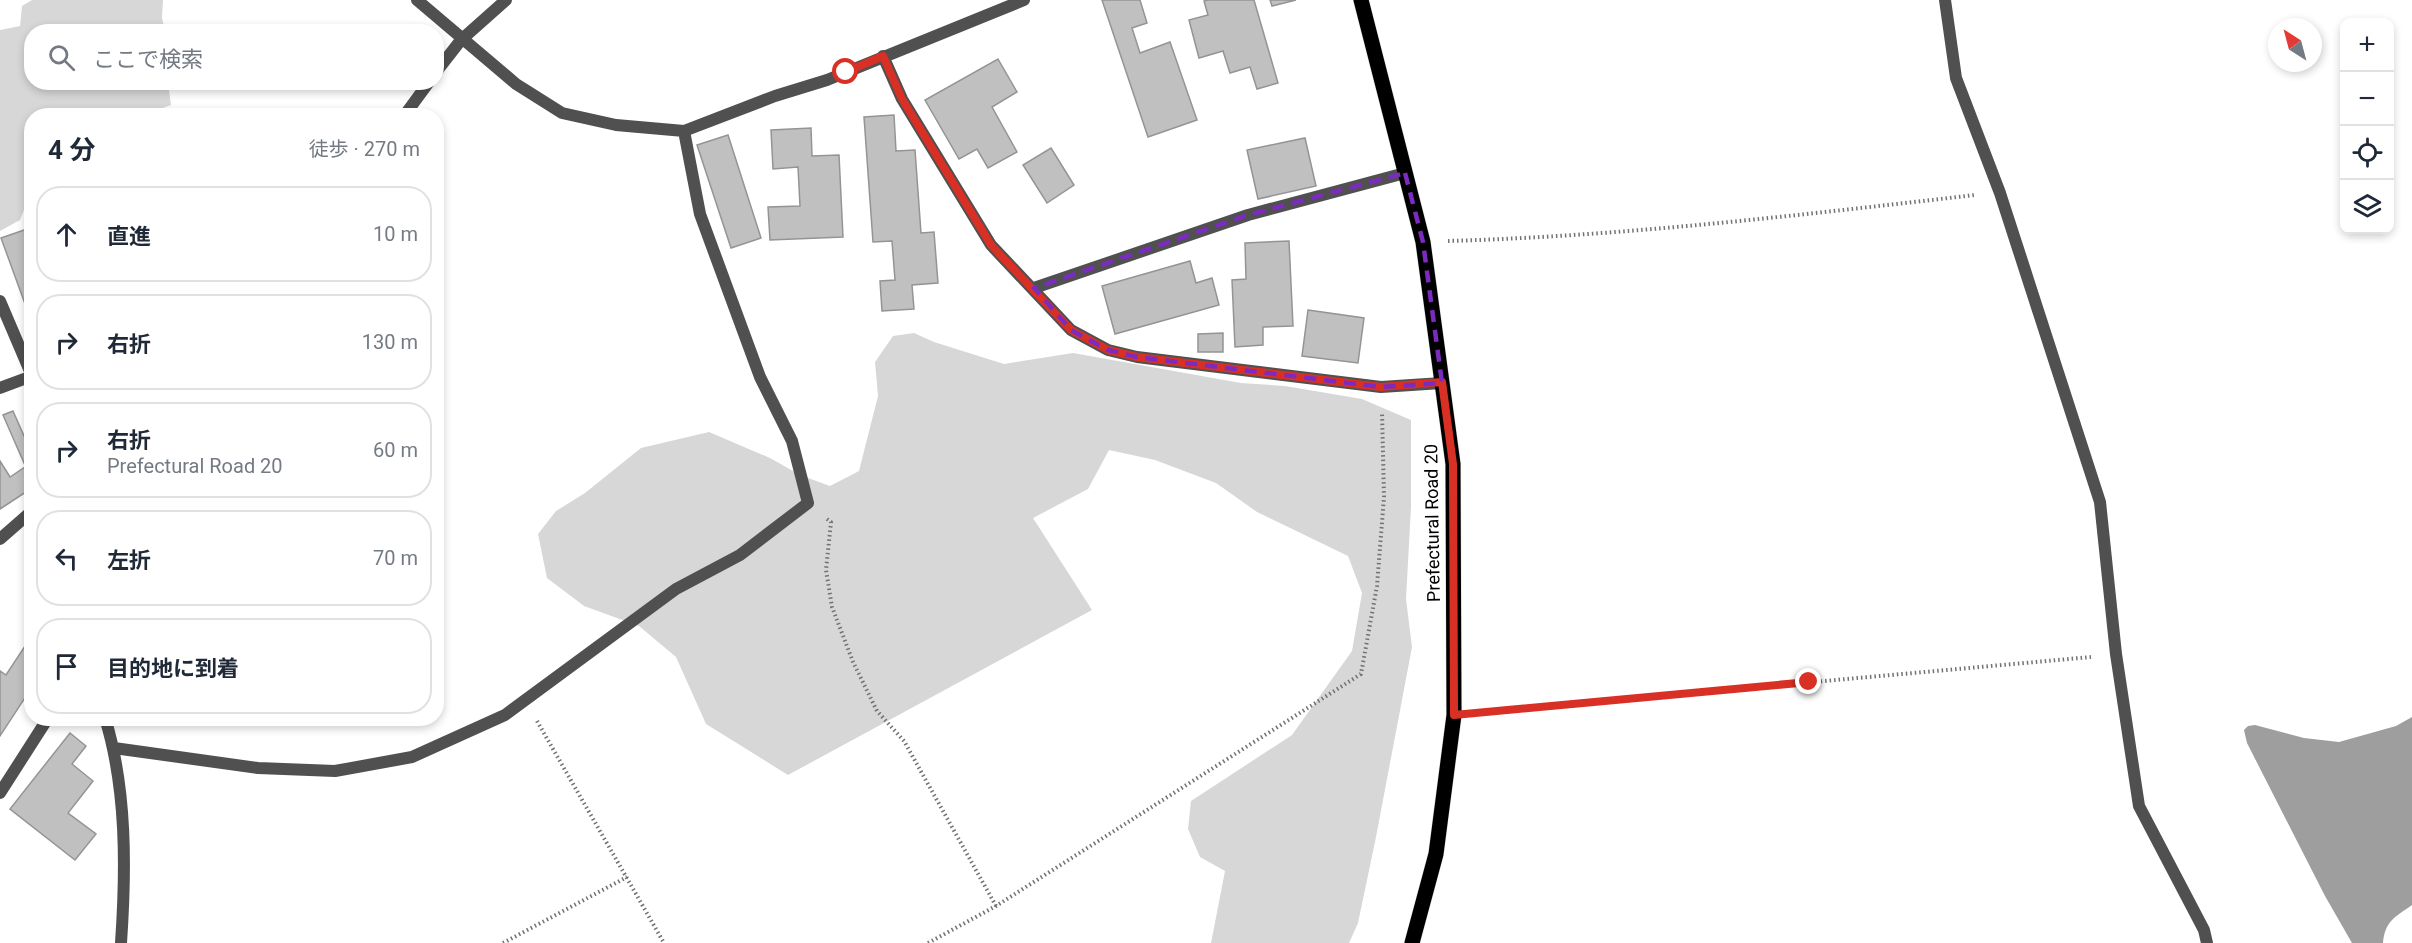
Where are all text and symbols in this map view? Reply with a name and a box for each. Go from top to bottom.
north arrow [2268,18,2322,72]
map controls [2340,18,2394,234]
button: + [2340,18,2394,72]
search box [24,24,444,90]
icon: search [45,41,78,74]
text: ここで検索 [93,47,203,72]
route start [832,58,858,84]
button: − [2340,72,2394,126]
button: locate [2340,126,2394,180]
text: 4 分 [48,135,95,165]
text: 徒歩 · 270 m [309,137,420,161]
button: layers [2340,180,2394,234]
icon: ahead [50,218,83,251]
text: 10 m [373,222,418,246]
text: 直進 [107,224,151,249]
icon: right [50,326,83,359]
text: 130 m [362,330,418,354]
text: 右折 [107,332,151,357]
text: 右折 [107,428,151,453]
icon: right [50,434,83,467]
text: 60 m [373,438,418,462]
street label: Prefectural Road 20 [1420,444,1444,602]
text: Prefectural Road 20 [107,454,283,478]
icon: left [50,542,83,575]
text: 70 m [373,546,418,570]
text: 左折 [107,548,151,573]
icon: arrive [50,650,83,683]
text: 目的地に到着 [107,656,239,681]
route end [1795,668,1821,694]

